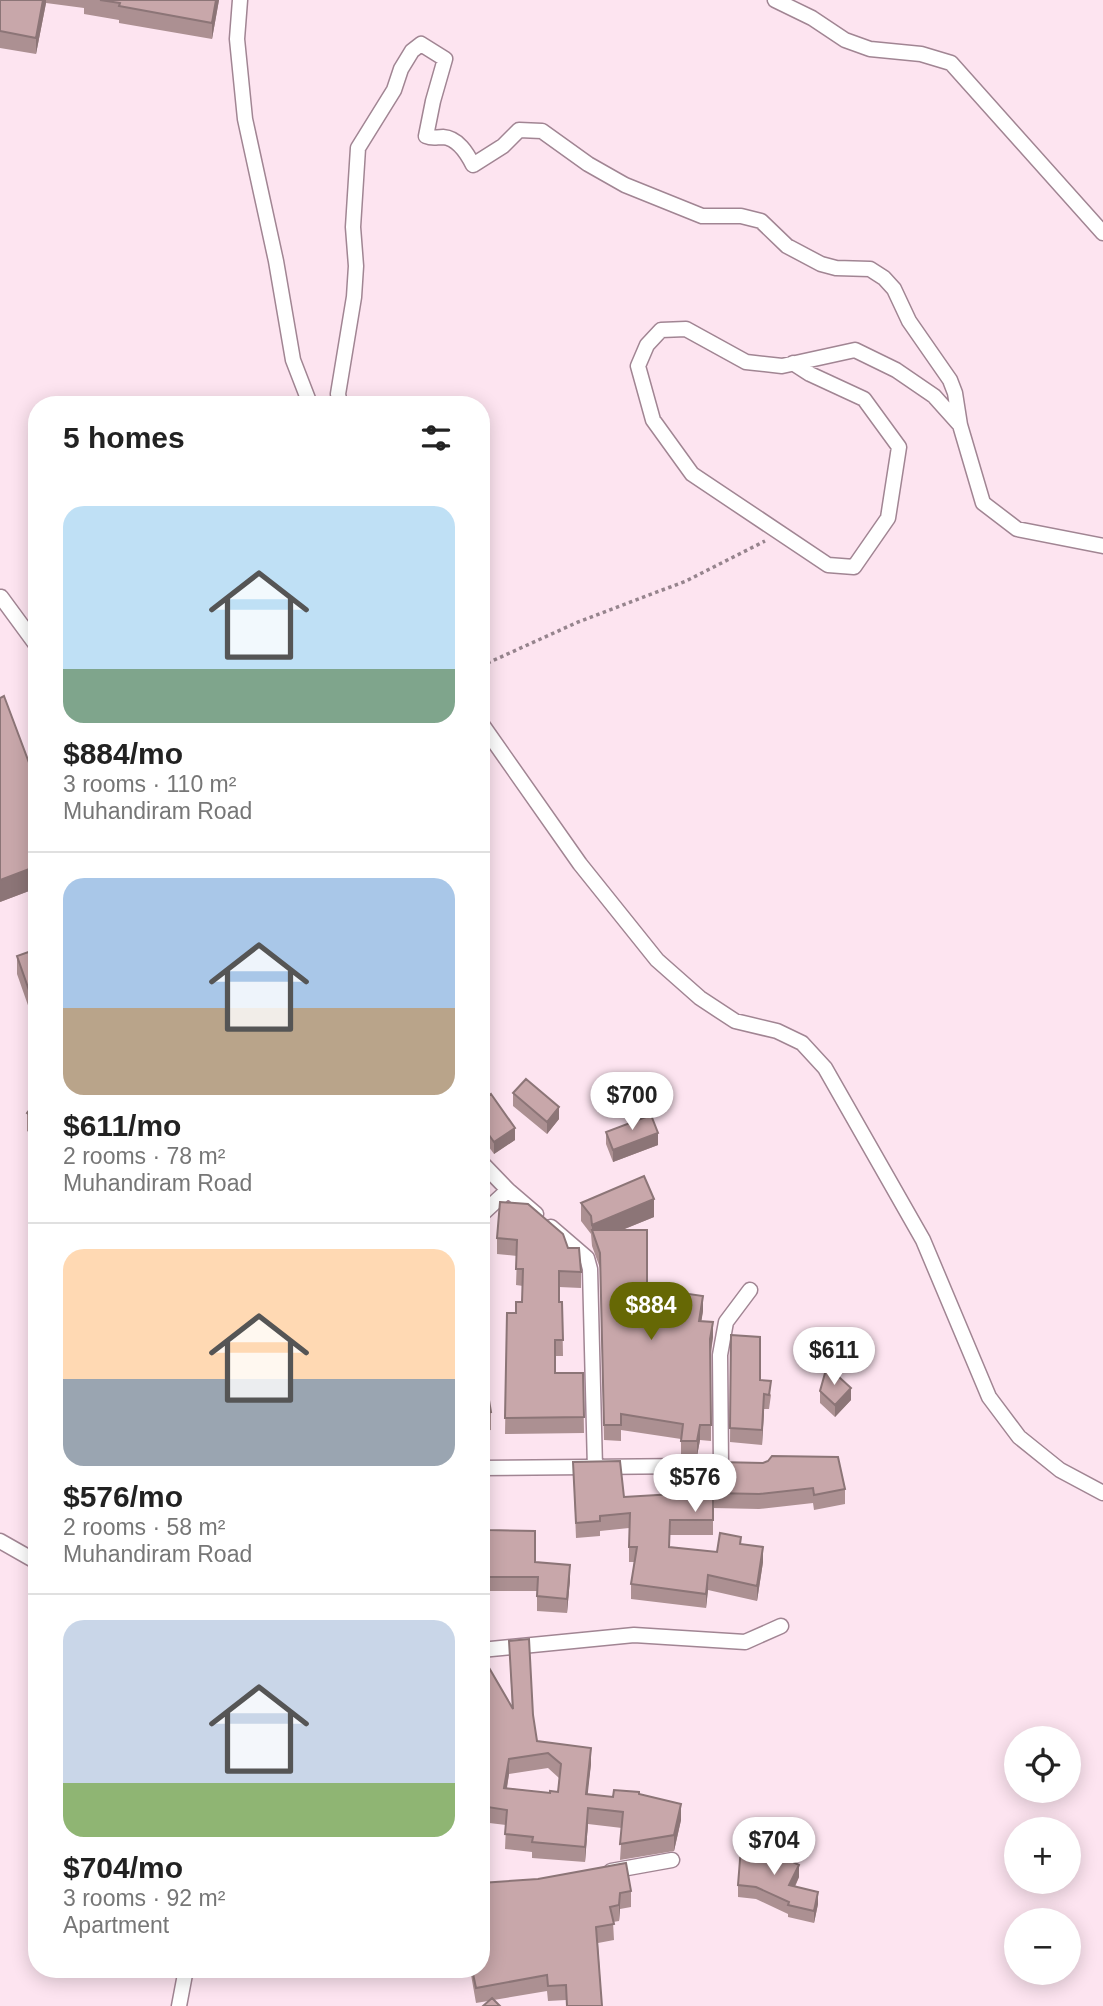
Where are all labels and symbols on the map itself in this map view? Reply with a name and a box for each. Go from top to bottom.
pin: $700 [591,1072,673,1132]
pin: $884 [610,1282,692,1342]
pin: $611 [793,1328,875,1387]
pin: $576 [654,1454,736,1514]
pin: $704 [733,1818,815,1877]

